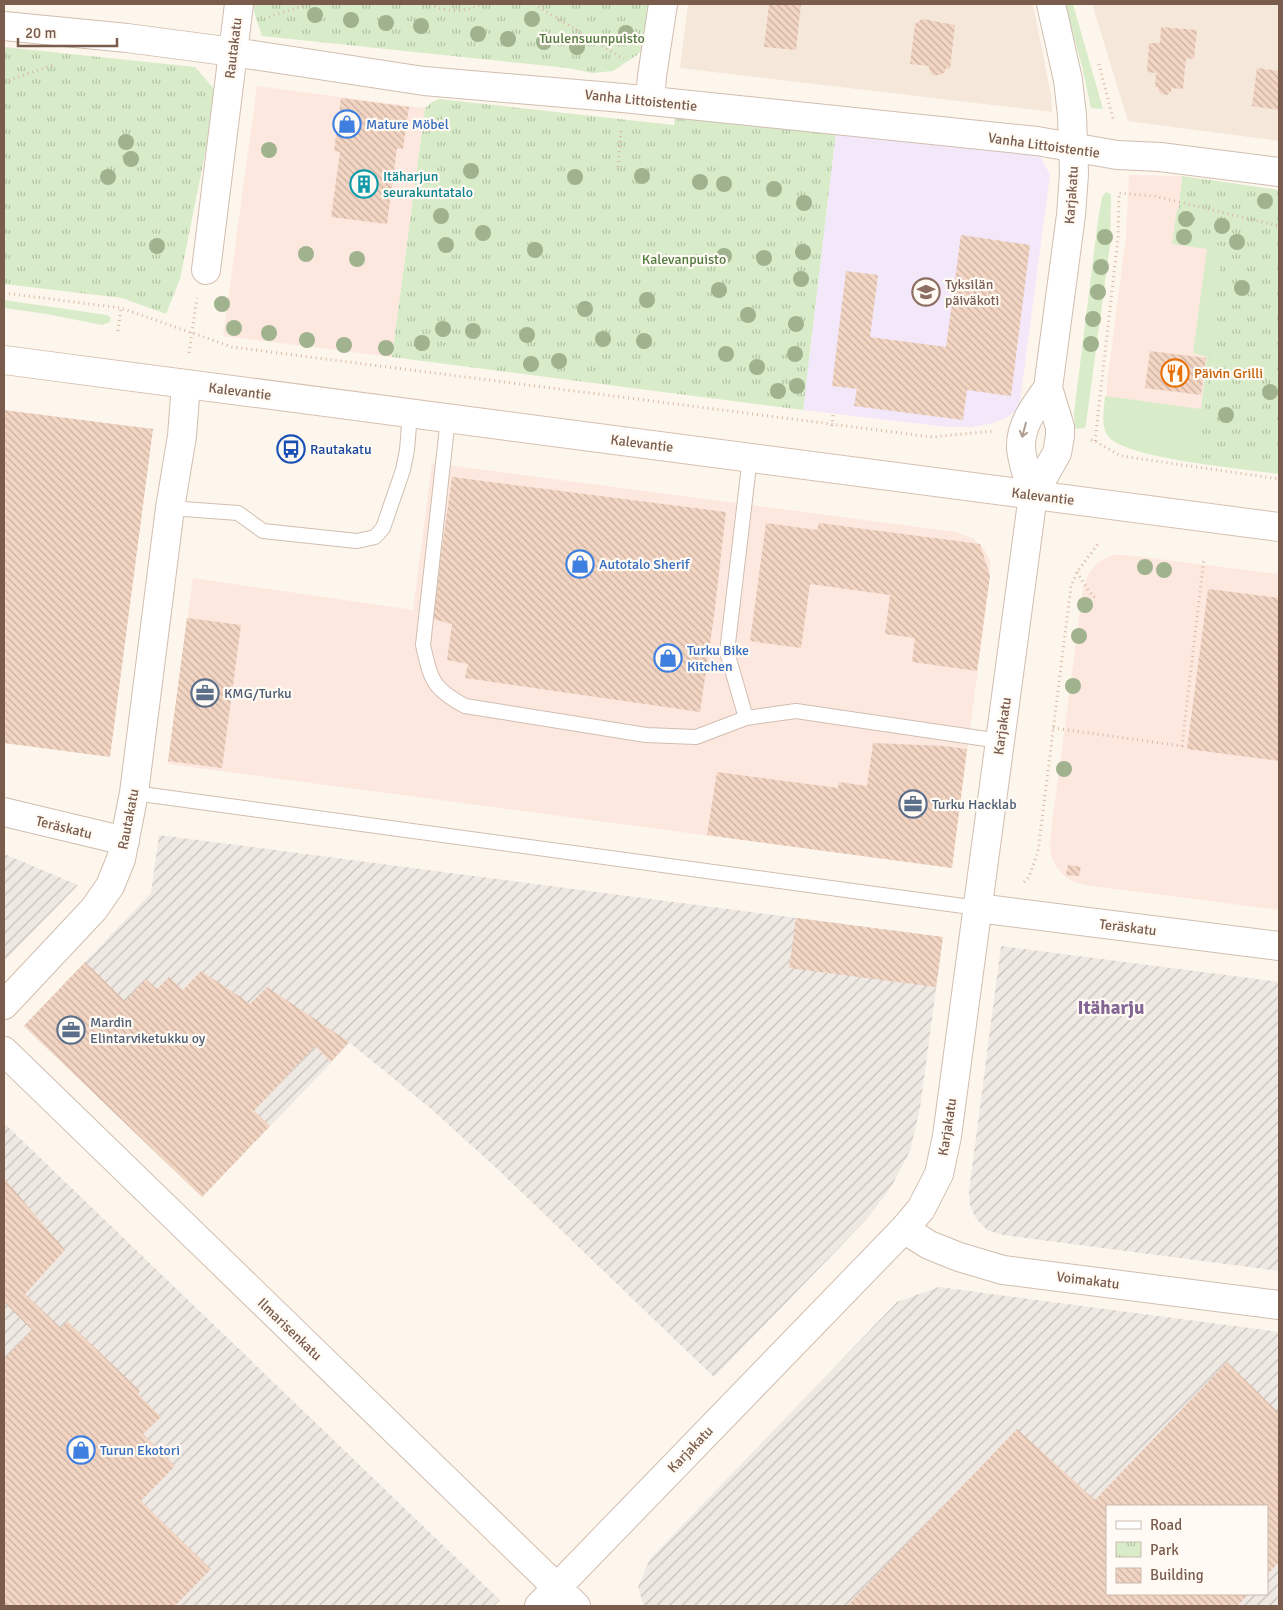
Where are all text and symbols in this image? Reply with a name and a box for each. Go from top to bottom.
scale bar [18,15,116,47]
street label: Rautakatu [221,16,246,80]
text: 20 m [25,24,56,42]
park label: Tuulensuunpuisto [539,30,645,47]
street label: Vanha Littoistentie [584,86,698,115]
shop icon: Mature Möbel [332,109,362,139]
place label: Mature Möbel [366,116,449,133]
street label: Vanha Littoistentie [987,129,1101,162]
street label: Karjakatu [1061,165,1082,225]
place label: Itäharjun seurakuntatalo [383,168,473,201]
building icon: Itäharjun seurakuntatalo [349,169,379,199]
park label: Kalevanpuisto [642,251,726,268]
place label: Tyksilän päiväkoti [945,276,999,309]
school or university icon: Tyksilän päiväkoti [911,277,941,307]
restaurant icon: Päivin Grilli [1160,358,1190,388]
place label: Päivin Grilli [1194,365,1263,382]
street label: Kalevantie [208,379,272,404]
one-way arrow [1019,421,1028,437]
street label: Kalevantie [610,431,674,456]
bus stop icon: Rautakatu [276,434,306,464]
place label: Rautakatu [310,441,372,458]
street label: Kalevantie [1011,484,1075,509]
shop icon: Autotalo Sherif [565,549,595,579]
place label: Autotalo Sherif [599,556,691,573]
place label: Turku Bike Kitchen [687,642,749,675]
shop icon: Turku Bike Kitchen [653,643,683,673]
office icon: KMG/Turku [190,678,220,708]
place label: KMG/Turku [224,685,292,702]
street label: Karjakatu [990,696,1015,756]
street label: Rautakatu [114,787,143,851]
office icon: Turku Hacklab [898,789,928,819]
place label: Turku Hacklab [932,796,1017,813]
street label: Teräskatu [34,812,94,843]
street label: Teräskatu [1098,916,1158,939]
district label: Itäharju [1077,996,1145,1020]
place label: Mardin Elintarviketukku oy [90,1014,206,1047]
office icon: Mardin Elintarviketukku oy [56,1015,86,1045]
street label: Karjakatu [935,1097,960,1157]
street label: Voimakatu [1056,1268,1120,1293]
street label: Ilmarisenkatu [254,1294,325,1364]
street label: Karjakatu [664,1422,717,1476]
shop icon: Turun Ekotori [66,1435,96,1465]
place label: Turun Ekotori [100,1442,180,1459]
legend [1106,1505,1268,1595]
text: Road [1150,1516,1182,1534]
text: Park [1150,1541,1179,1559]
text: Building [1150,1566,1204,1584]

